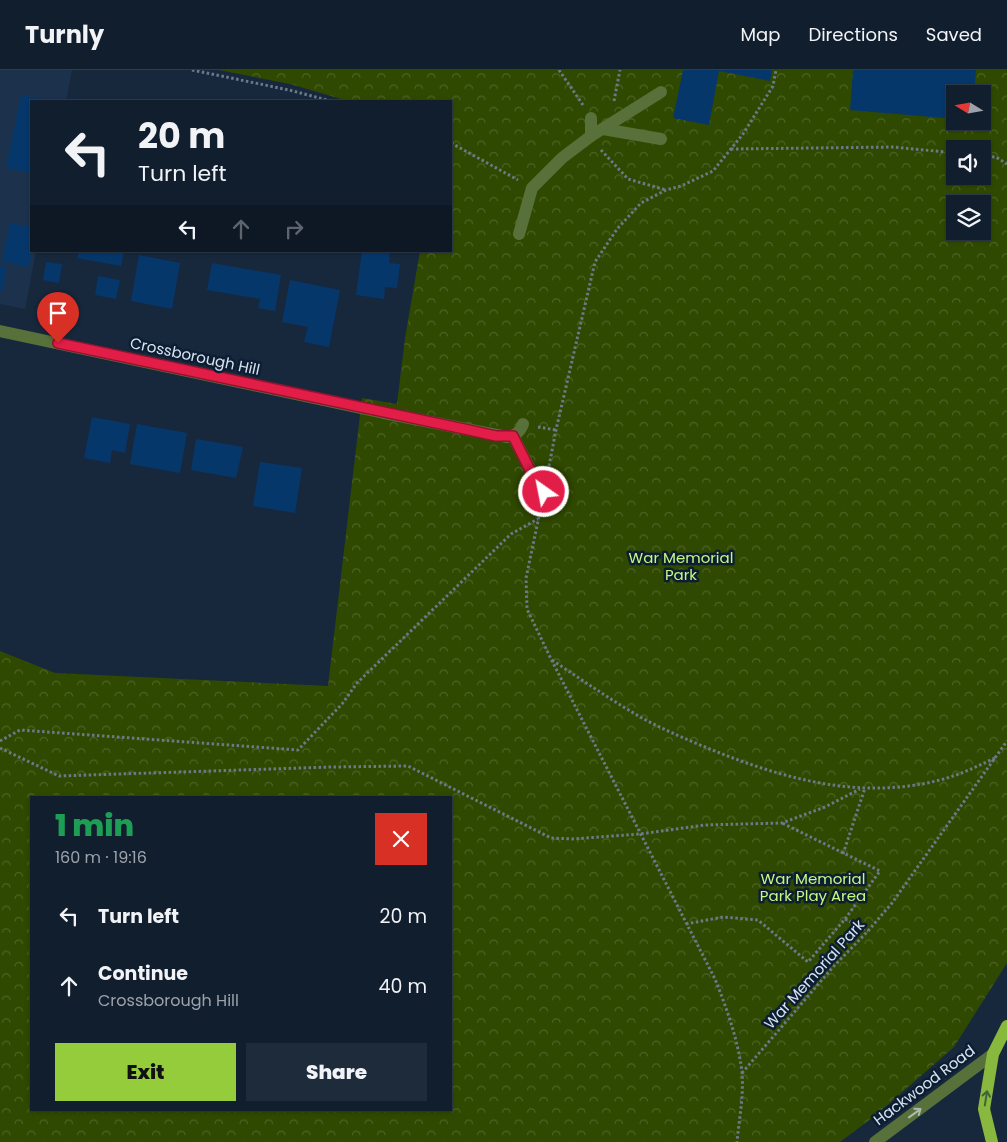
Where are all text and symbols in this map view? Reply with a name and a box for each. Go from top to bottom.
text: Turnly [25,18,104,51]
text: Map [741,22,780,47]
text: Directions [808,22,898,47]
text: Saved [926,22,982,47]
north arrow [946,85,991,130]
map controls [946,85,991,240]
text: 20 m [138,111,225,160]
icon: left [55,120,120,185]
button: sound [946,140,991,185]
text: Turn left [138,158,226,189]
button: layers [946,195,991,240]
icon: left [174,215,202,243]
icon: ahead [227,215,255,243]
icon: right [280,215,308,243]
pin [37,292,79,343]
icon: arrive [44,299,72,327]
street label: Crossborough Hill [128,332,262,380]
position arrow [517,465,569,517]
park label: War Memorial Park [629,547,733,585]
text: 1 min [55,804,134,847]
button: close [375,813,427,865]
text: 160 m · 19:16 [55,846,147,869]
park label: War Memorial Park Play Area [760,868,866,906]
icon: left [55,902,83,930]
text: Turn left [98,903,179,930]
text: 20 m [379,903,427,930]
street label: War Memorial Park [759,914,869,1033]
text: Continue [98,960,188,987]
icon: ahead [55,972,83,1000]
text: 40 m [378,973,427,1000]
text: Crossborough Hill [98,989,239,1012]
street label: Hackwood Road [869,1040,979,1130]
button: Exit [55,1043,236,1101]
button: Share [246,1043,427,1101]
one-way arrow [981,1091,991,1107]
one-way arrow [908,1108,922,1118]

